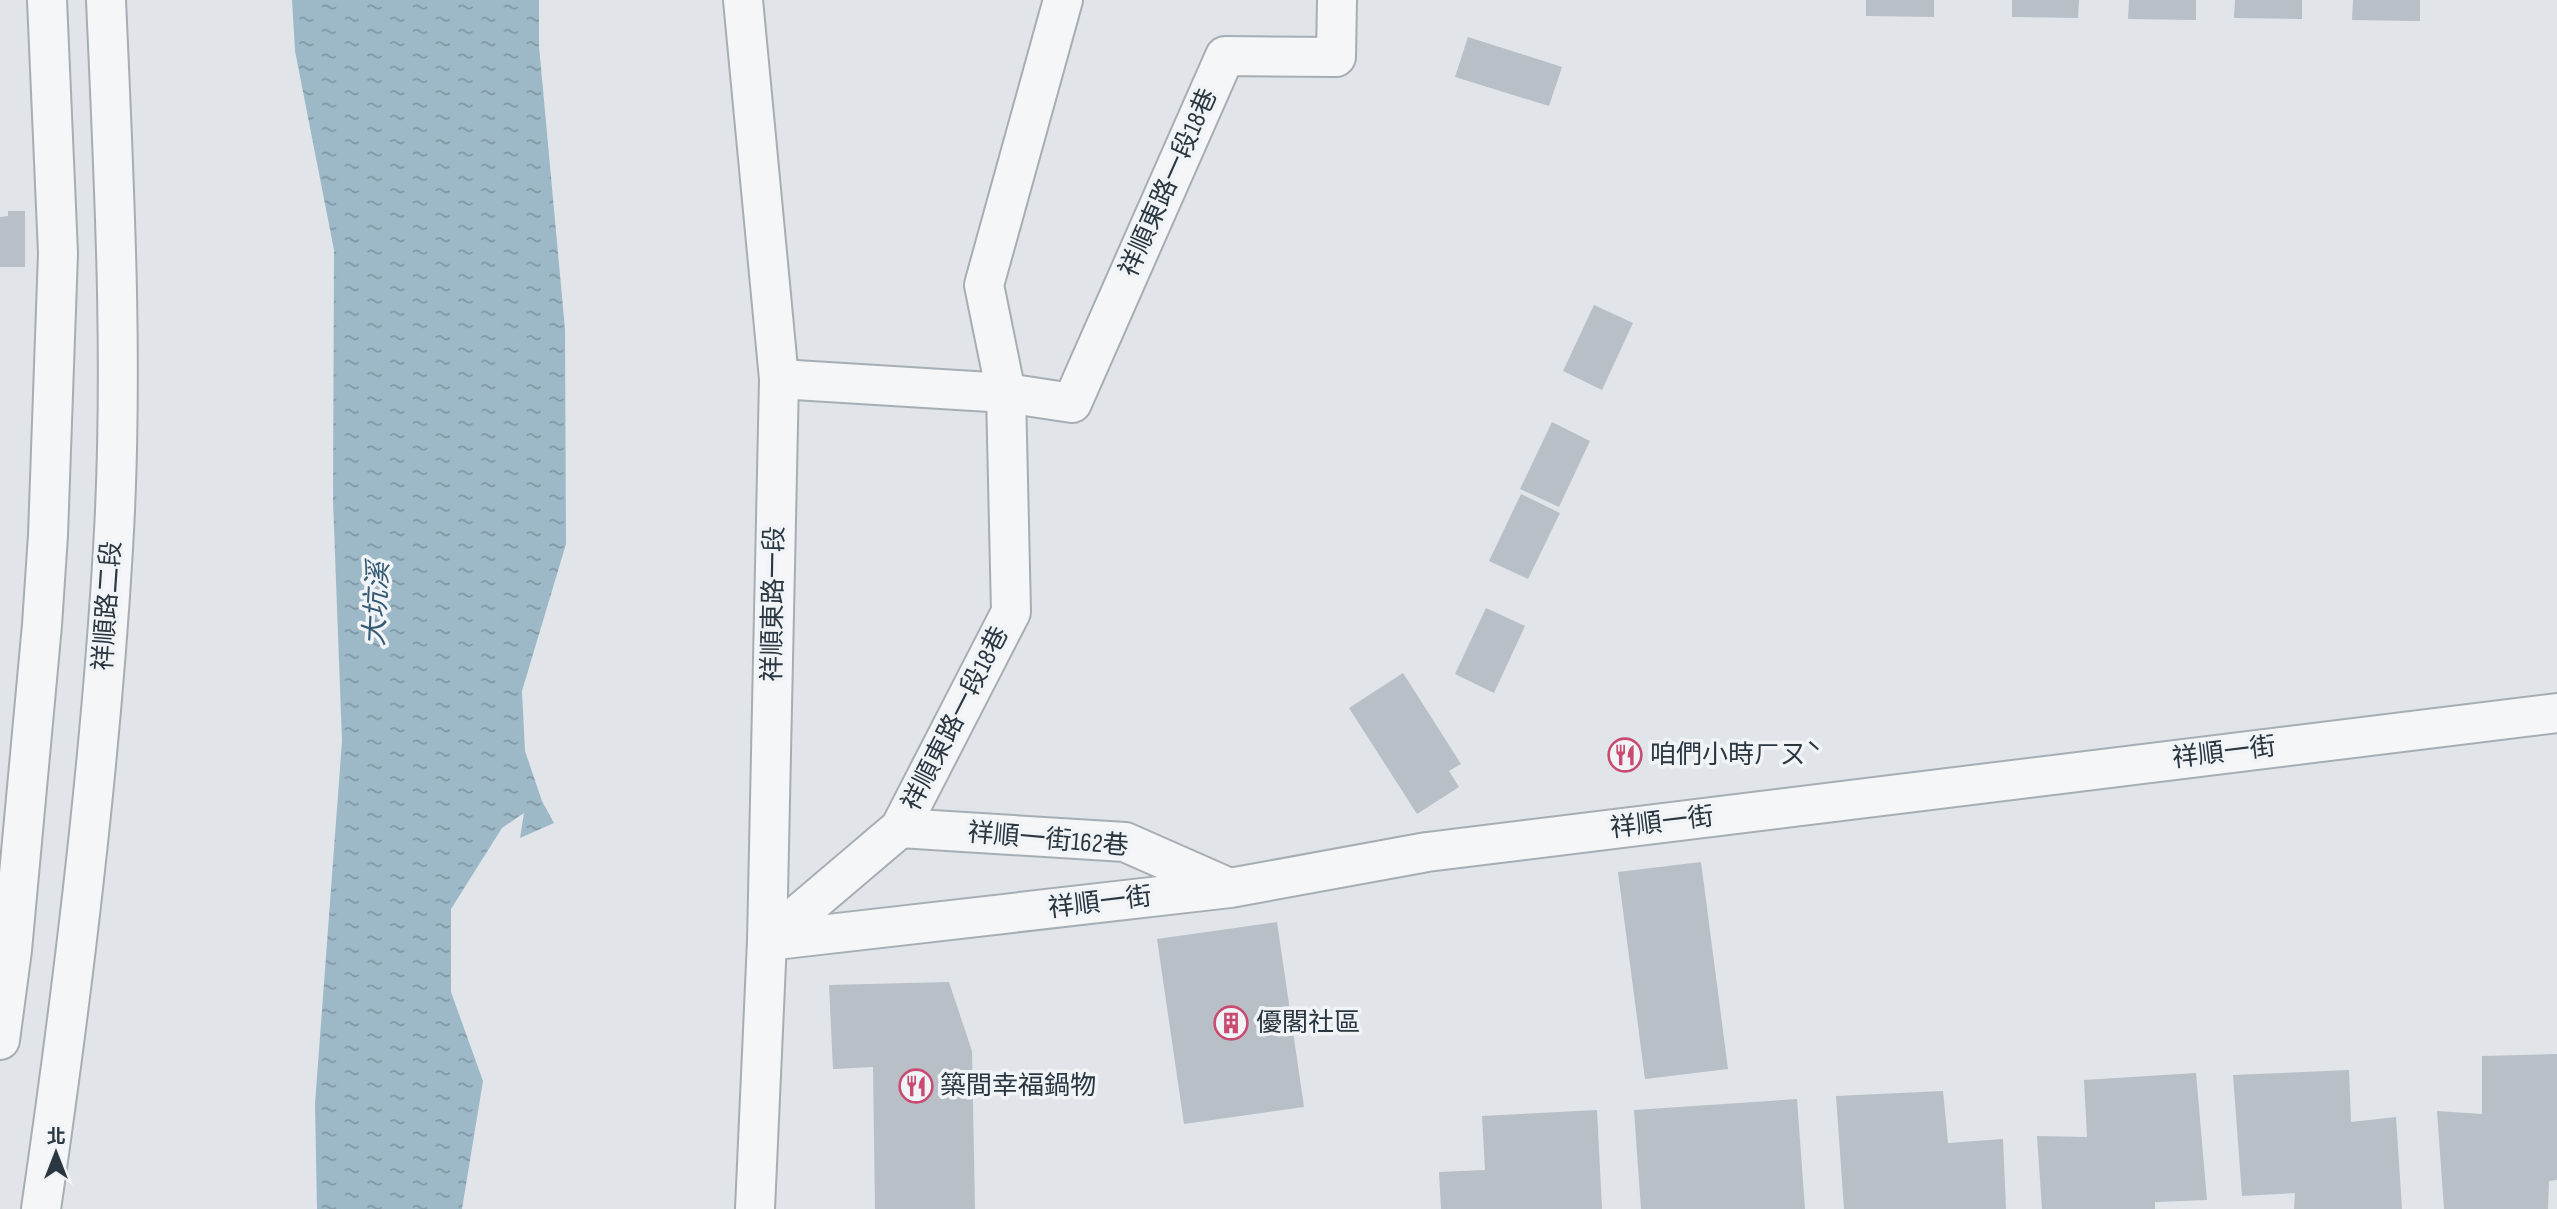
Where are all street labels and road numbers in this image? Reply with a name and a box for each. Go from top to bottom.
street label: 祥順東路一段18巷 [1114,84,1224,282]
street label: 祥順東路一段 [757,526,791,682]
street label: 祥順路二段 [88,540,128,672]
street label: 祥順東路一段18巷 [896,622,1016,816]
street label: 祥順一街 [2170,731,2278,775]
street label: 祥順一街 [1608,801,1716,845]
street label: 祥順一街162巷 [966,818,1130,862]
street label: 祥順一街 [1046,881,1154,925]

